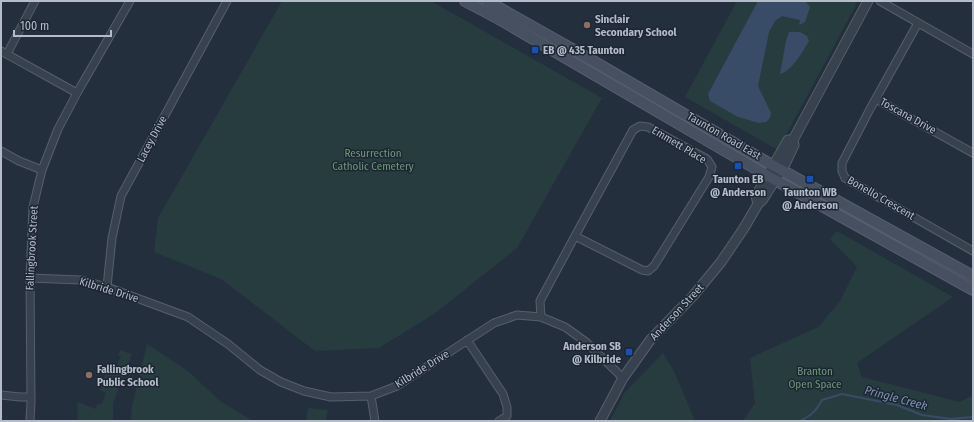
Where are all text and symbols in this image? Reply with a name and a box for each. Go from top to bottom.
scale bar [14,12,111,38]
place label: Sinclair Secondary School [595,13,678,39]
text: 100 m [20,19,49,33]
marker: Sinclair Secondary School [582,20,592,30]
place label: EB @ 435 Taunton [543,44,625,57]
marker: EB @ 435 Taunton [530,45,540,55]
street label: Toscana Drive [878,95,938,137]
street label: Taunton Road East [685,110,764,163]
street label: Lacey Drive [134,113,170,165]
street label: Emmett Place [650,124,708,166]
park label: Resurrection Catholic Cemetery [332,147,414,173]
marker: Taunton EB @ Anderson [733,161,743,171]
place label: Taunton EB @ Anderson [710,173,766,199]
street label: Bonello Crescent [845,173,917,223]
marker: Taunton WB @ Anderson [805,174,815,184]
place label: Taunton WB @ Anderson [782,186,838,212]
street label: Fallingbrook Street [23,205,41,291]
street label: Kilbride Drive [78,275,140,305]
street label: Anderson Street [648,281,707,343]
place label: Anderson SB @ Kilbride [562,340,621,366]
street label: Kilbride Drive [393,347,451,391]
marker: Anderson SB @ Kilbride [624,347,634,357]
place label: Fallingbrook Public School [97,363,159,389]
park label: Branton Open Space [788,365,842,391]
marker: Fallingbrook Public School [84,370,94,380]
water label: Pringle Creek [863,383,929,413]

